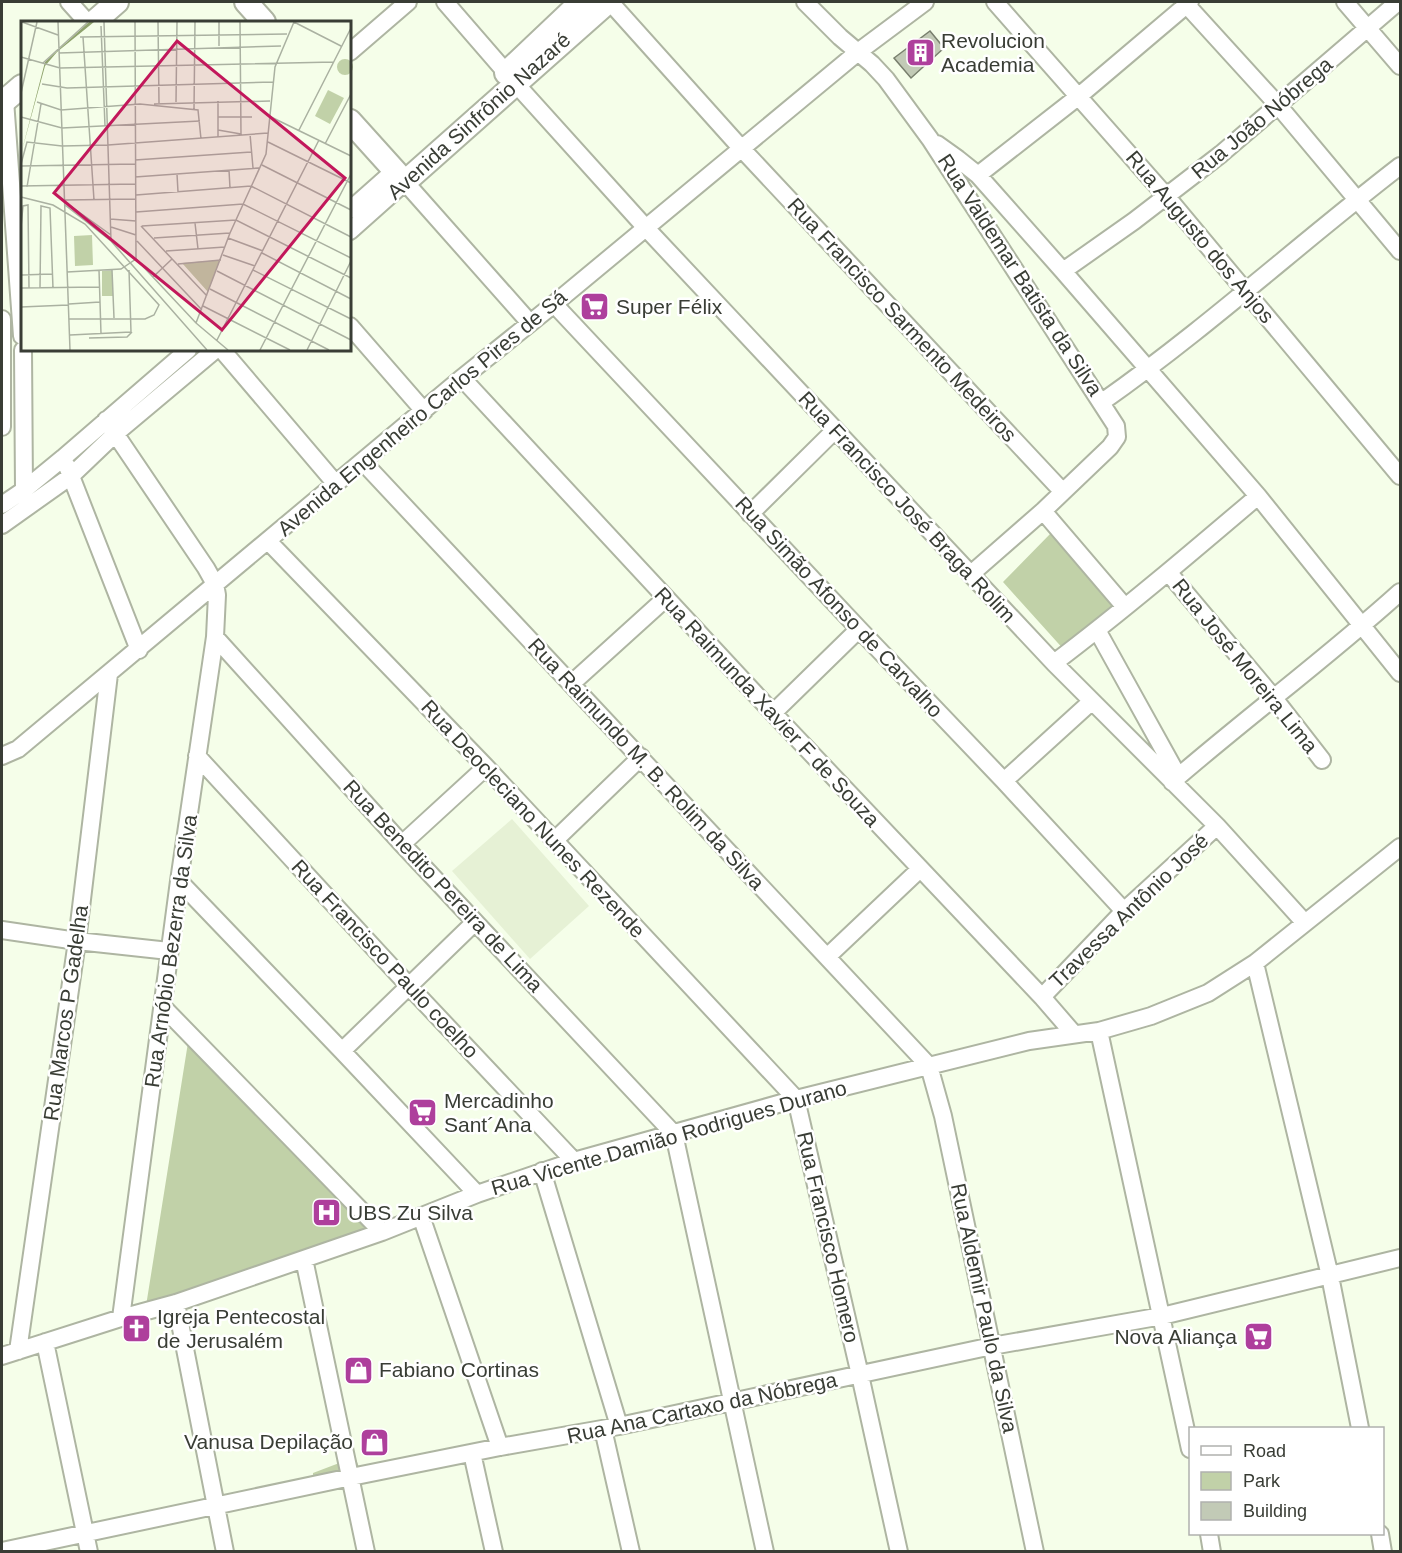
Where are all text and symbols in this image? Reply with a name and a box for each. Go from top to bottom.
inset map [21,21,351,351]
street label: Avenida Sinfrônio Nazaré [383,28,575,204]
place label: Revolucion Academia [941,29,1045,76]
building icon: Revolucion Academia [904,37,936,69]
street label: Rua João Nóbrega [1187,52,1337,183]
street label: Rua Augusto dos Anjos [1122,146,1279,327]
street label: Rua Valdemar Batista da Silva [934,150,1107,400]
street label: Rua Francisco Sarmento Medeiros [783,193,1021,446]
street label: Avenida Engenheiro Carlos Pires de Sá [273,285,571,540]
supermarket icon: Super Félix [579,291,611,323]
place label: Super Félix [616,295,723,318]
street label: Rua Francisco José Braga Rolim [794,387,1020,627]
street label: Rua Simão Afonso de Carvalho [731,492,948,722]
street label: Rua José Moreira Lima [1168,574,1323,758]
street label: Rua Raimunda Xavier F de Souza [650,582,885,831]
street label: Rua Raimundo M. B. Rolim da Silva [524,633,769,894]
street label: Rua Deocleciano Nunes Rezende [417,695,650,942]
street label: Rua Benedito Pereira de Lima [339,775,548,997]
street label: Rua Arnóbio Bezerra da Silva [140,813,201,1089]
street label: Travessa Antônio José [1045,829,1213,992]
street label: Rua Francisco Paulo coelho [287,855,483,1063]
street label: Rua Marcos P Gadelha [39,903,92,1122]
street label: Rua Vicente Damião Rodrigues Durano [489,1076,849,1199]
place label: Mercadinho Sant´Ana [444,1089,554,1136]
supermarket icon: Mercadinho Sant´Ana [407,1097,439,1129]
street label: Rua Francisco Homero [793,1129,864,1345]
street label: Rua Aldemir Paulo da Silva [947,1181,1022,1435]
hospital icon: UBS Zu Silva [311,1197,343,1229]
place label: UBS Zu Silva [348,1201,473,1224]
place label: Igreja Pentecostal de Jerusalém [157,1305,325,1352]
church icon: Igreja Pentecostal de Jerusalém [120,1313,152,1345]
supermarket icon: Nova Aliança [1242,1321,1274,1353]
place label: Nova Aliança [1114,1325,1237,1348]
shop icon: Fabiano Cortinas [342,1354,374,1386]
place label: Fabiano Cortinas [379,1358,539,1381]
street label: Rua Ana Cartaxo da Nóbrega [565,1368,839,1447]
shop icon: Vanusa Depilação [358,1426,390,1458]
legend [1189,1427,1384,1535]
place label: Vanusa Depilação [184,1430,353,1453]
text: Road [1243,1441,1286,1461]
text: Park [1243,1471,1281,1491]
text: Building [1243,1501,1307,1521]

